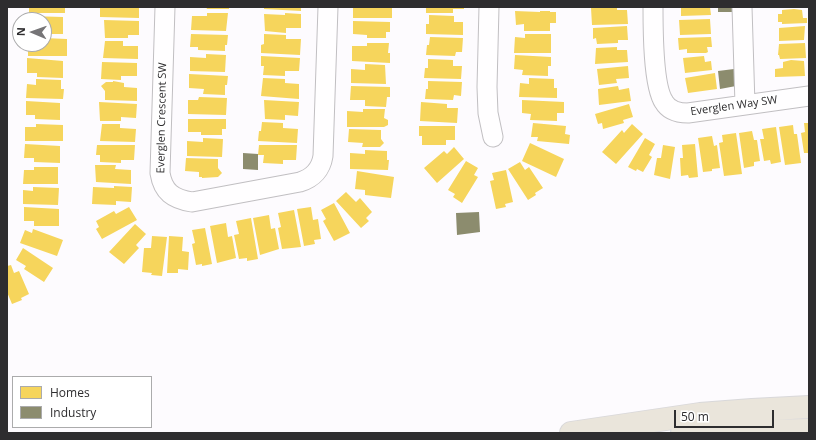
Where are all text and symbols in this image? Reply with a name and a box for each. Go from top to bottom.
north arrow [12,12,52,52]
text: N [13,27,28,36]
street label: Everglen Crescent SW [154,62,170,174]
street label: Everglen Way SW [690,93,778,119]
legend [12,376,152,428]
text: Homes [50,384,90,401]
scale bar [676,402,776,428]
text: Industry [50,404,96,421]
text: 50 m [681,408,709,425]

